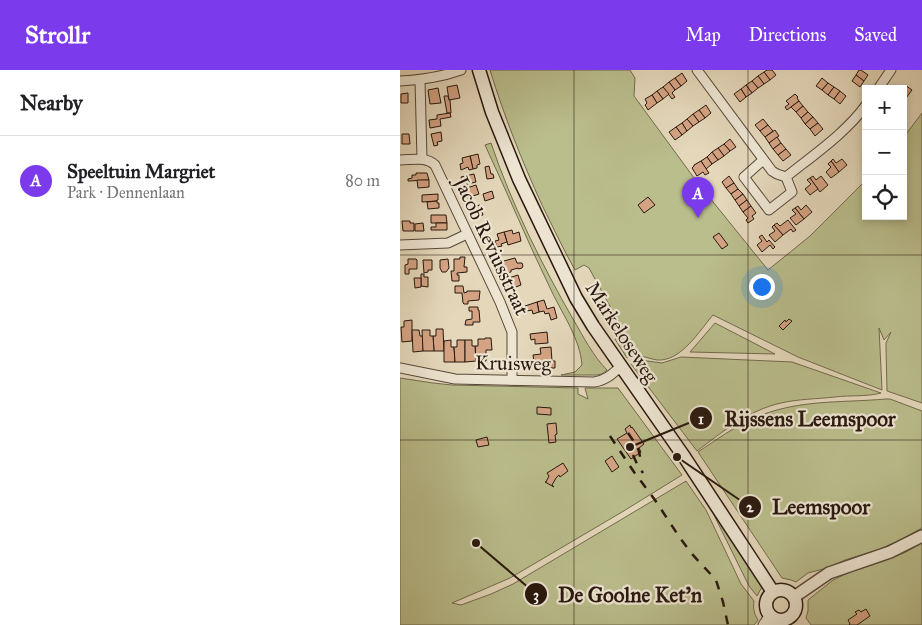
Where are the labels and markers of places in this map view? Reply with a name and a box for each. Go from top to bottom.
pin: A [682,177,714,218]
callout: Rijssens Leemspoor [689,400,905,436]
callout: Leemspoor [737,489,880,525]
callout: De Goolne Ket'n [523,576,713,612]

